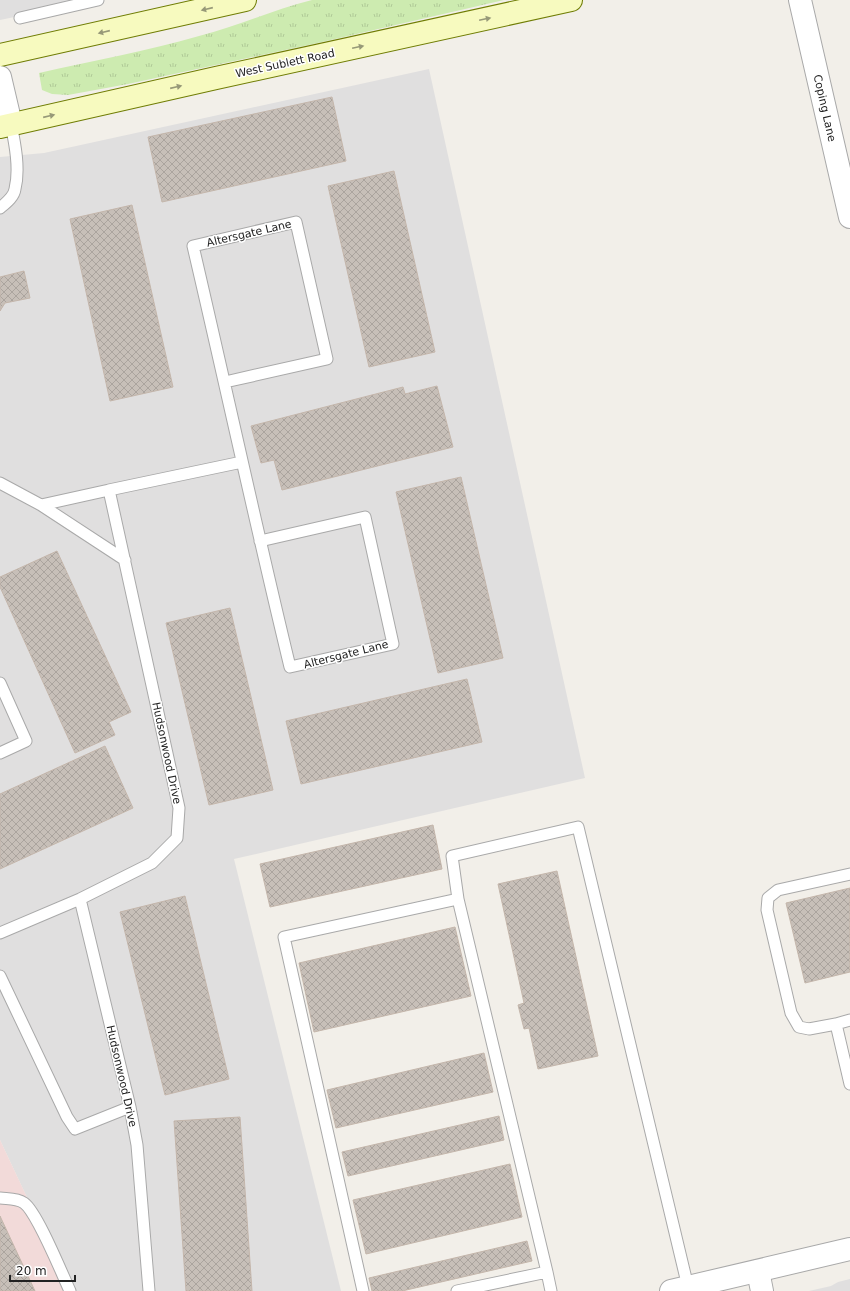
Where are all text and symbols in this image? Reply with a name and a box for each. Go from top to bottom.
one-way arrow [201,6,213,12]
one-way arrow [479,16,491,22]
one-way arrow [98,29,111,35]
one-way arrow [352,43,364,49]
street label: West Sublett Road [234,47,336,80]
street label: Coping Lane [810,73,839,143]
one-way arrow [170,83,182,89]
one-way arrow [43,112,56,118]
street label: Altersgate Lane [205,217,293,250]
street label: Altersgate Lane [302,638,390,671]
street label: Hudsonwood Drive [149,701,184,806]
street label: Hudsonwood Drive [103,1024,140,1128]
scale bar [10,1257,75,1283]
text: 20 m [16,1264,47,1278]

